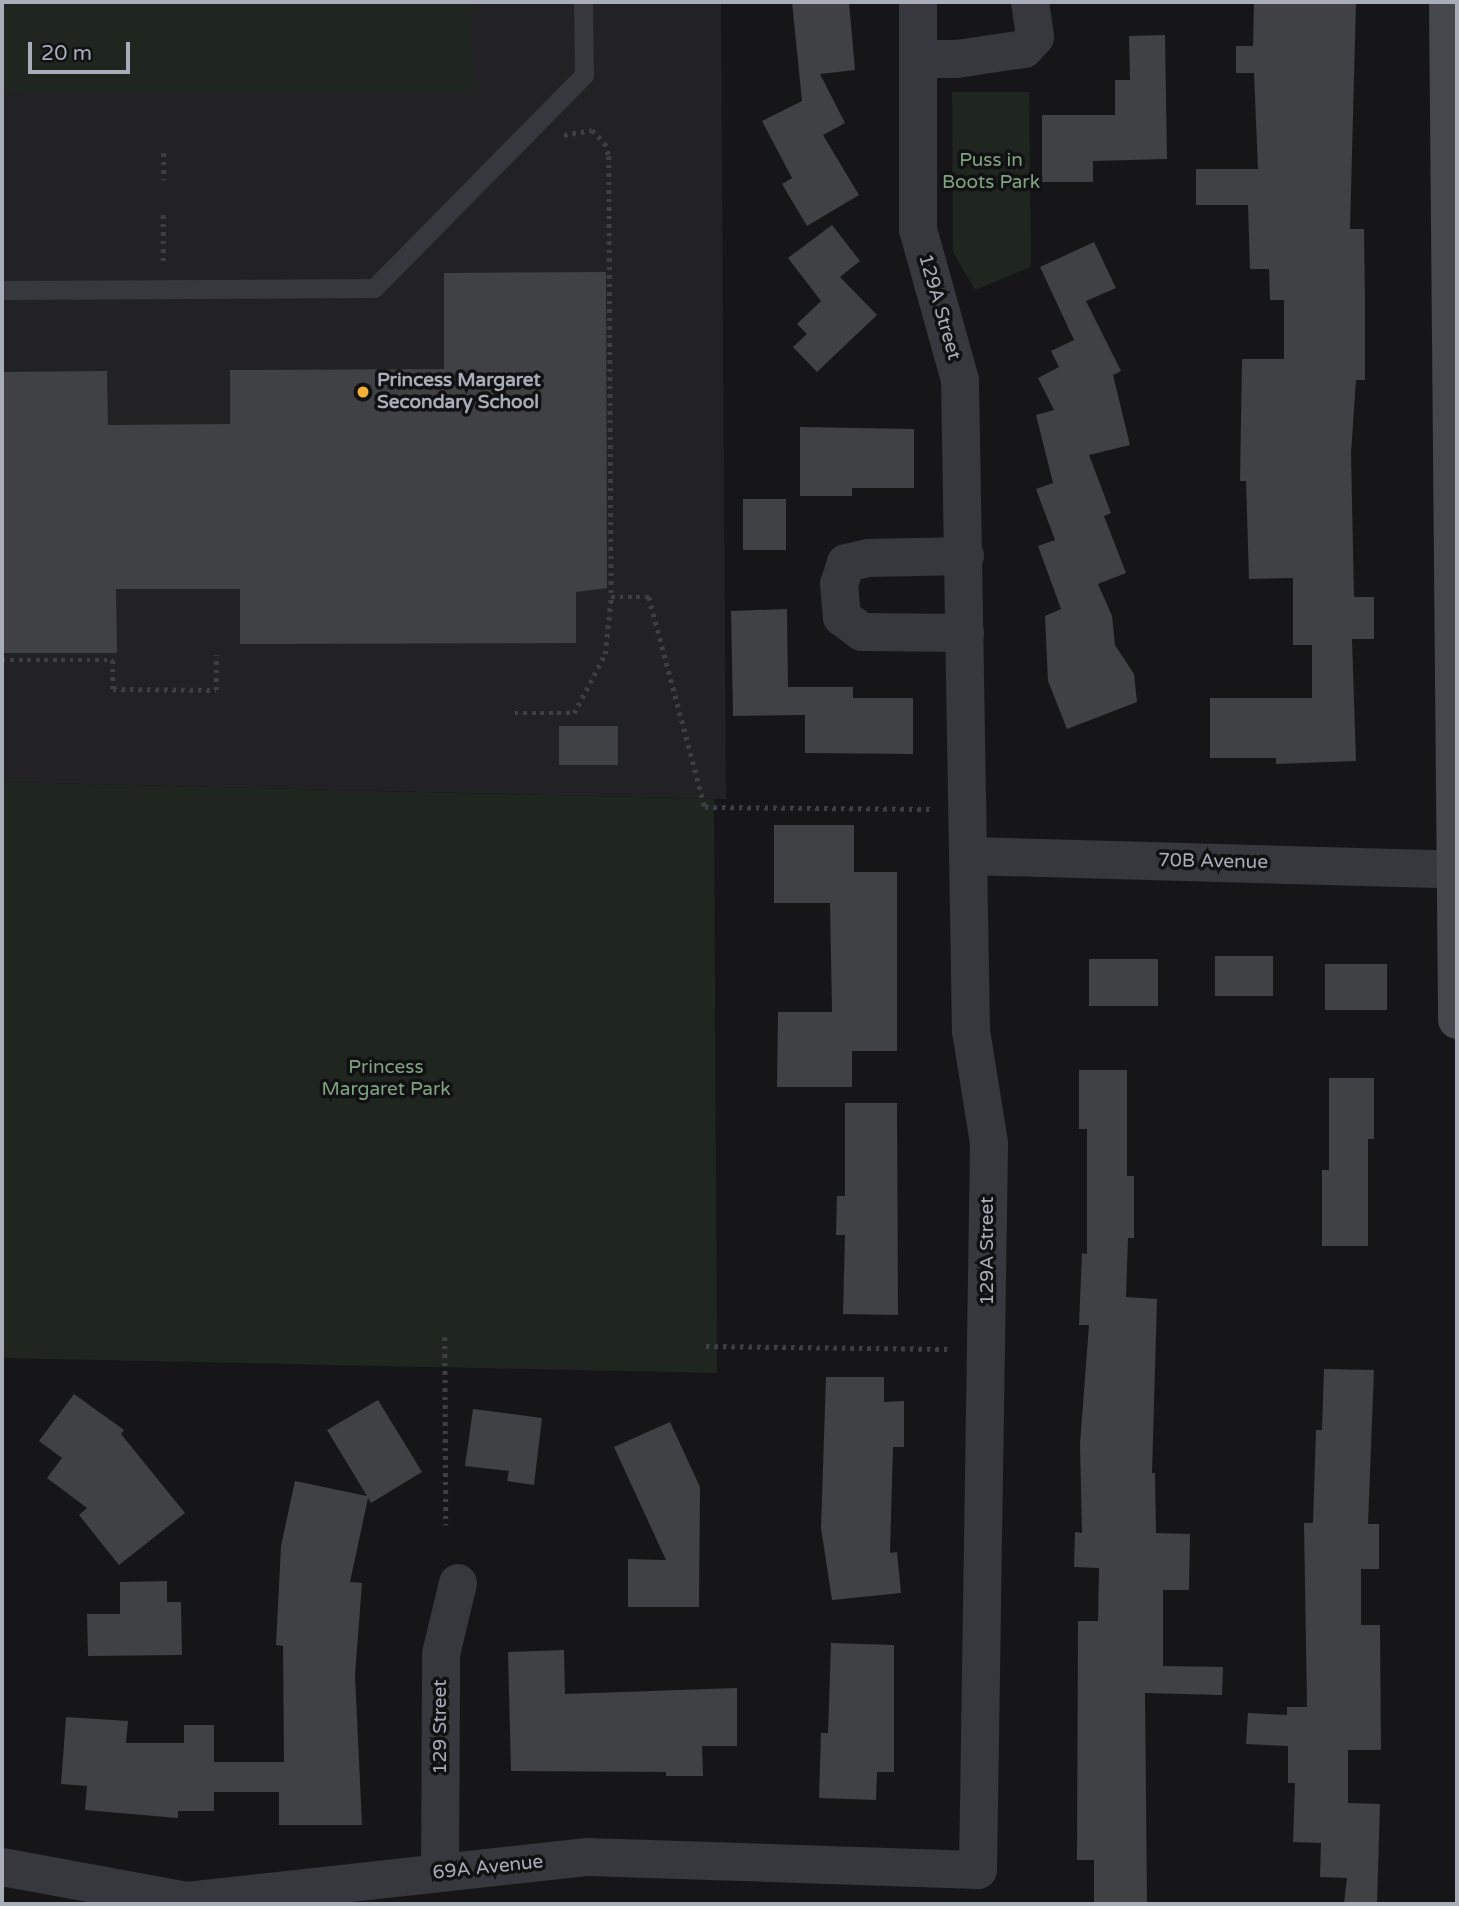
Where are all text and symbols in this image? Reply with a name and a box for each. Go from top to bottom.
scale bar [32,28,133,72]
text: 20 m [41,41,92,66]
park label: Puss in Boots Park [942,150,1040,194]
street label: 129A Street [913,251,965,363]
place label: Princess Margaret Secondary School [377,370,541,414]
marker: Princess Margaret Secondary School [355,384,371,400]
street label: 70B Avenue [1158,850,1268,874]
park label: Princess Margaret Park [321,1057,451,1101]
street label: 129A Street [977,1196,999,1306]
street label: 129 Street [430,1679,452,1775]
street label: 69A Avenue [432,1851,544,1885]

